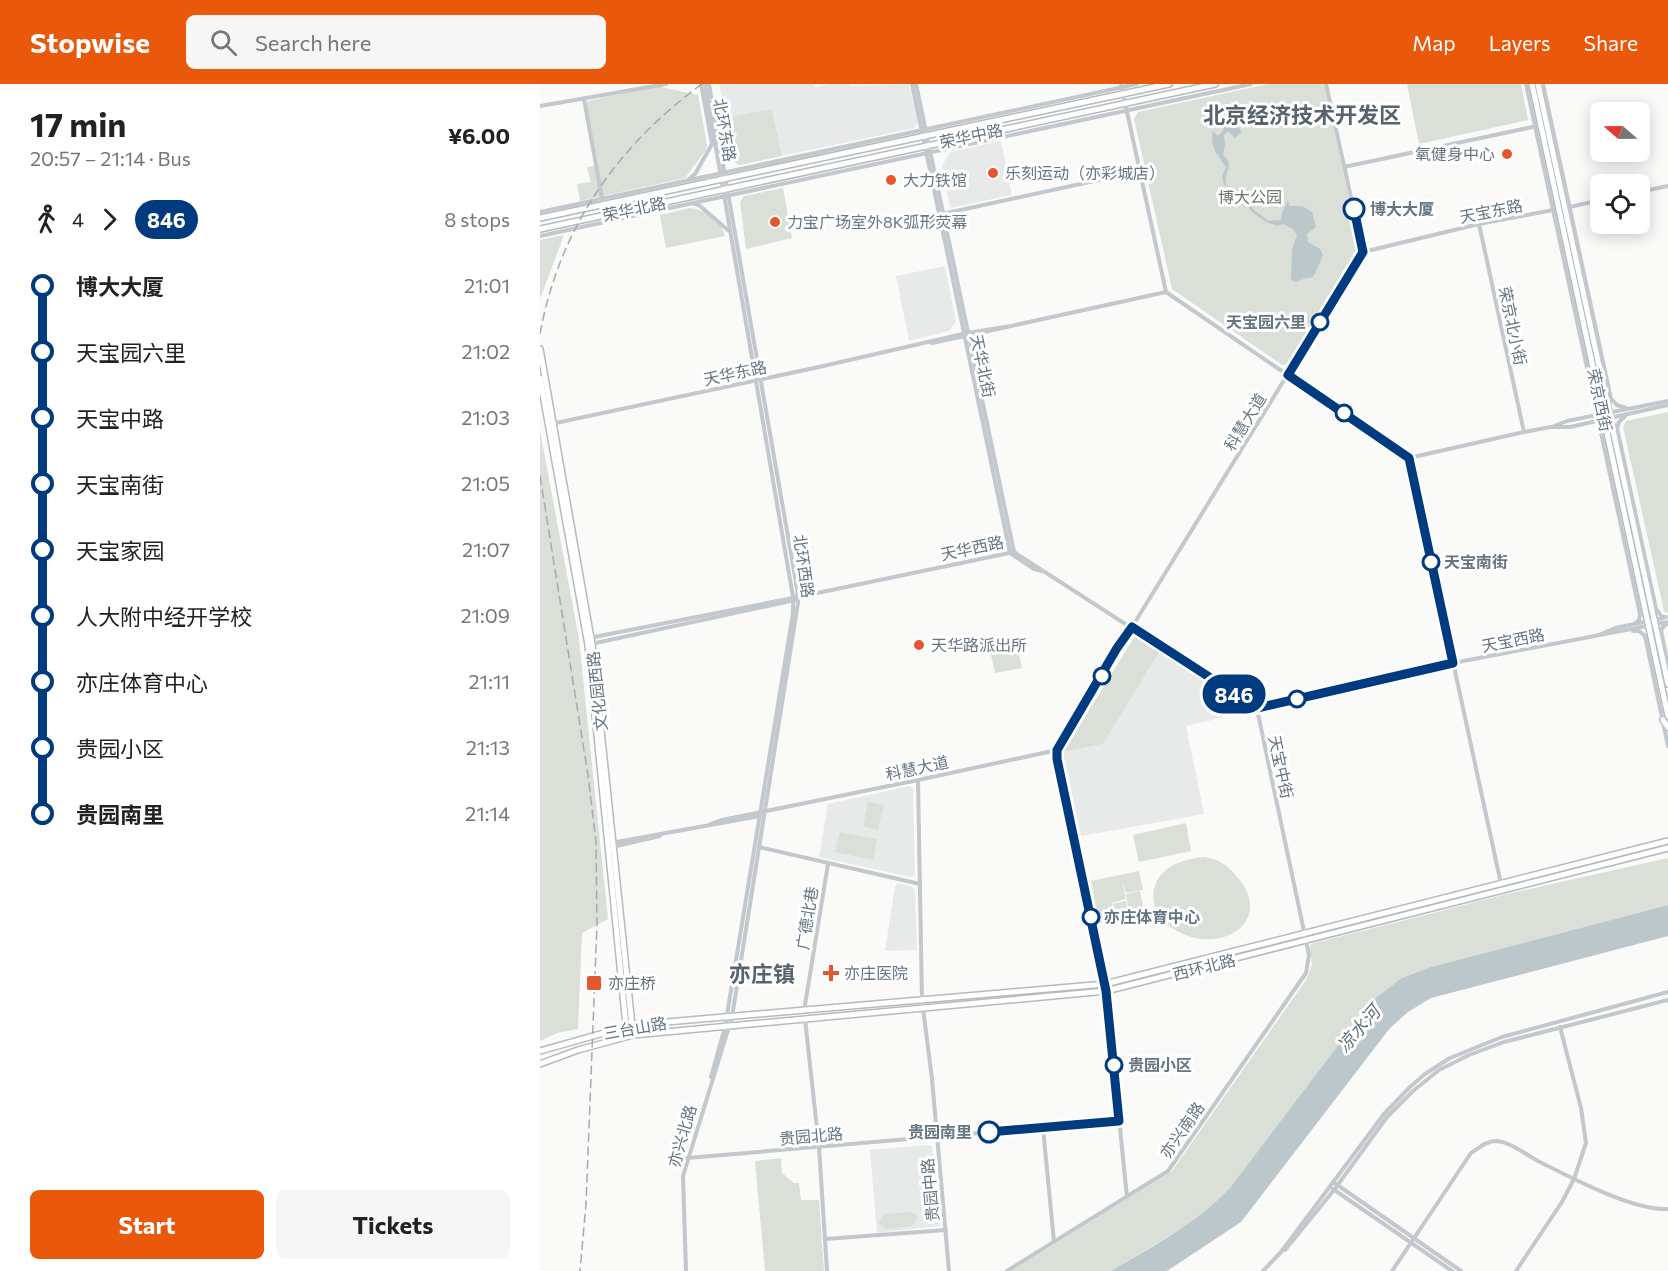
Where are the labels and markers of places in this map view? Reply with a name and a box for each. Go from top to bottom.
place label: 氧健身中心 [1415,144,1495,163]
marker: 氧健身中心 [1500,147,1514,161]
place label: 乐刻运动（亦彩城店） [1005,163,1165,182]
marker: 乐刻运动（亦彩城店） [986,166,1000,180]
place label: 大力铁馆 [903,170,967,189]
marker: 大力铁馆 [884,173,898,187]
marker: 博大大厦 [1343,198,1365,220]
place label: 博大大厦 [1370,199,1434,218]
place label: 力宝广场室外8K弧形荧幕 [787,212,967,231]
marker: 力宝广场室外8K弧形荧幕 [768,215,782,229]
place label: 天宝园六里 [1226,312,1306,331]
marker: 天宝园六里 [1311,313,1329,331]
unlabelled marker [1335,404,1353,422]
place label: 天宝南街 [1444,552,1508,571]
marker: 天宝南街 [1422,553,1440,571]
place label: 天华路派出所 [931,635,1027,654]
marker: 天华路派出所 [912,638,926,652]
unlabelled marker [1093,667,1111,685]
unlabelled marker [1288,690,1306,708]
place label: 亦庄体育中心 [1104,907,1200,926]
marker: 亦庄体育中心 [1082,908,1100,926]
place label: 亦庄医院 [844,963,908,982]
marker: 亦庄医院 [822,964,840,982]
place label: 亦庄桥 [608,973,656,992]
marker: 亦庄桥 [585,974,603,992]
place label: 贵园小区 [1128,1055,1192,1074]
marker: 贵园小区 [1105,1056,1123,1074]
marker: 贵园南里 [978,1121,1000,1143]
place label: 贵园南里 [908,1122,972,1141]

